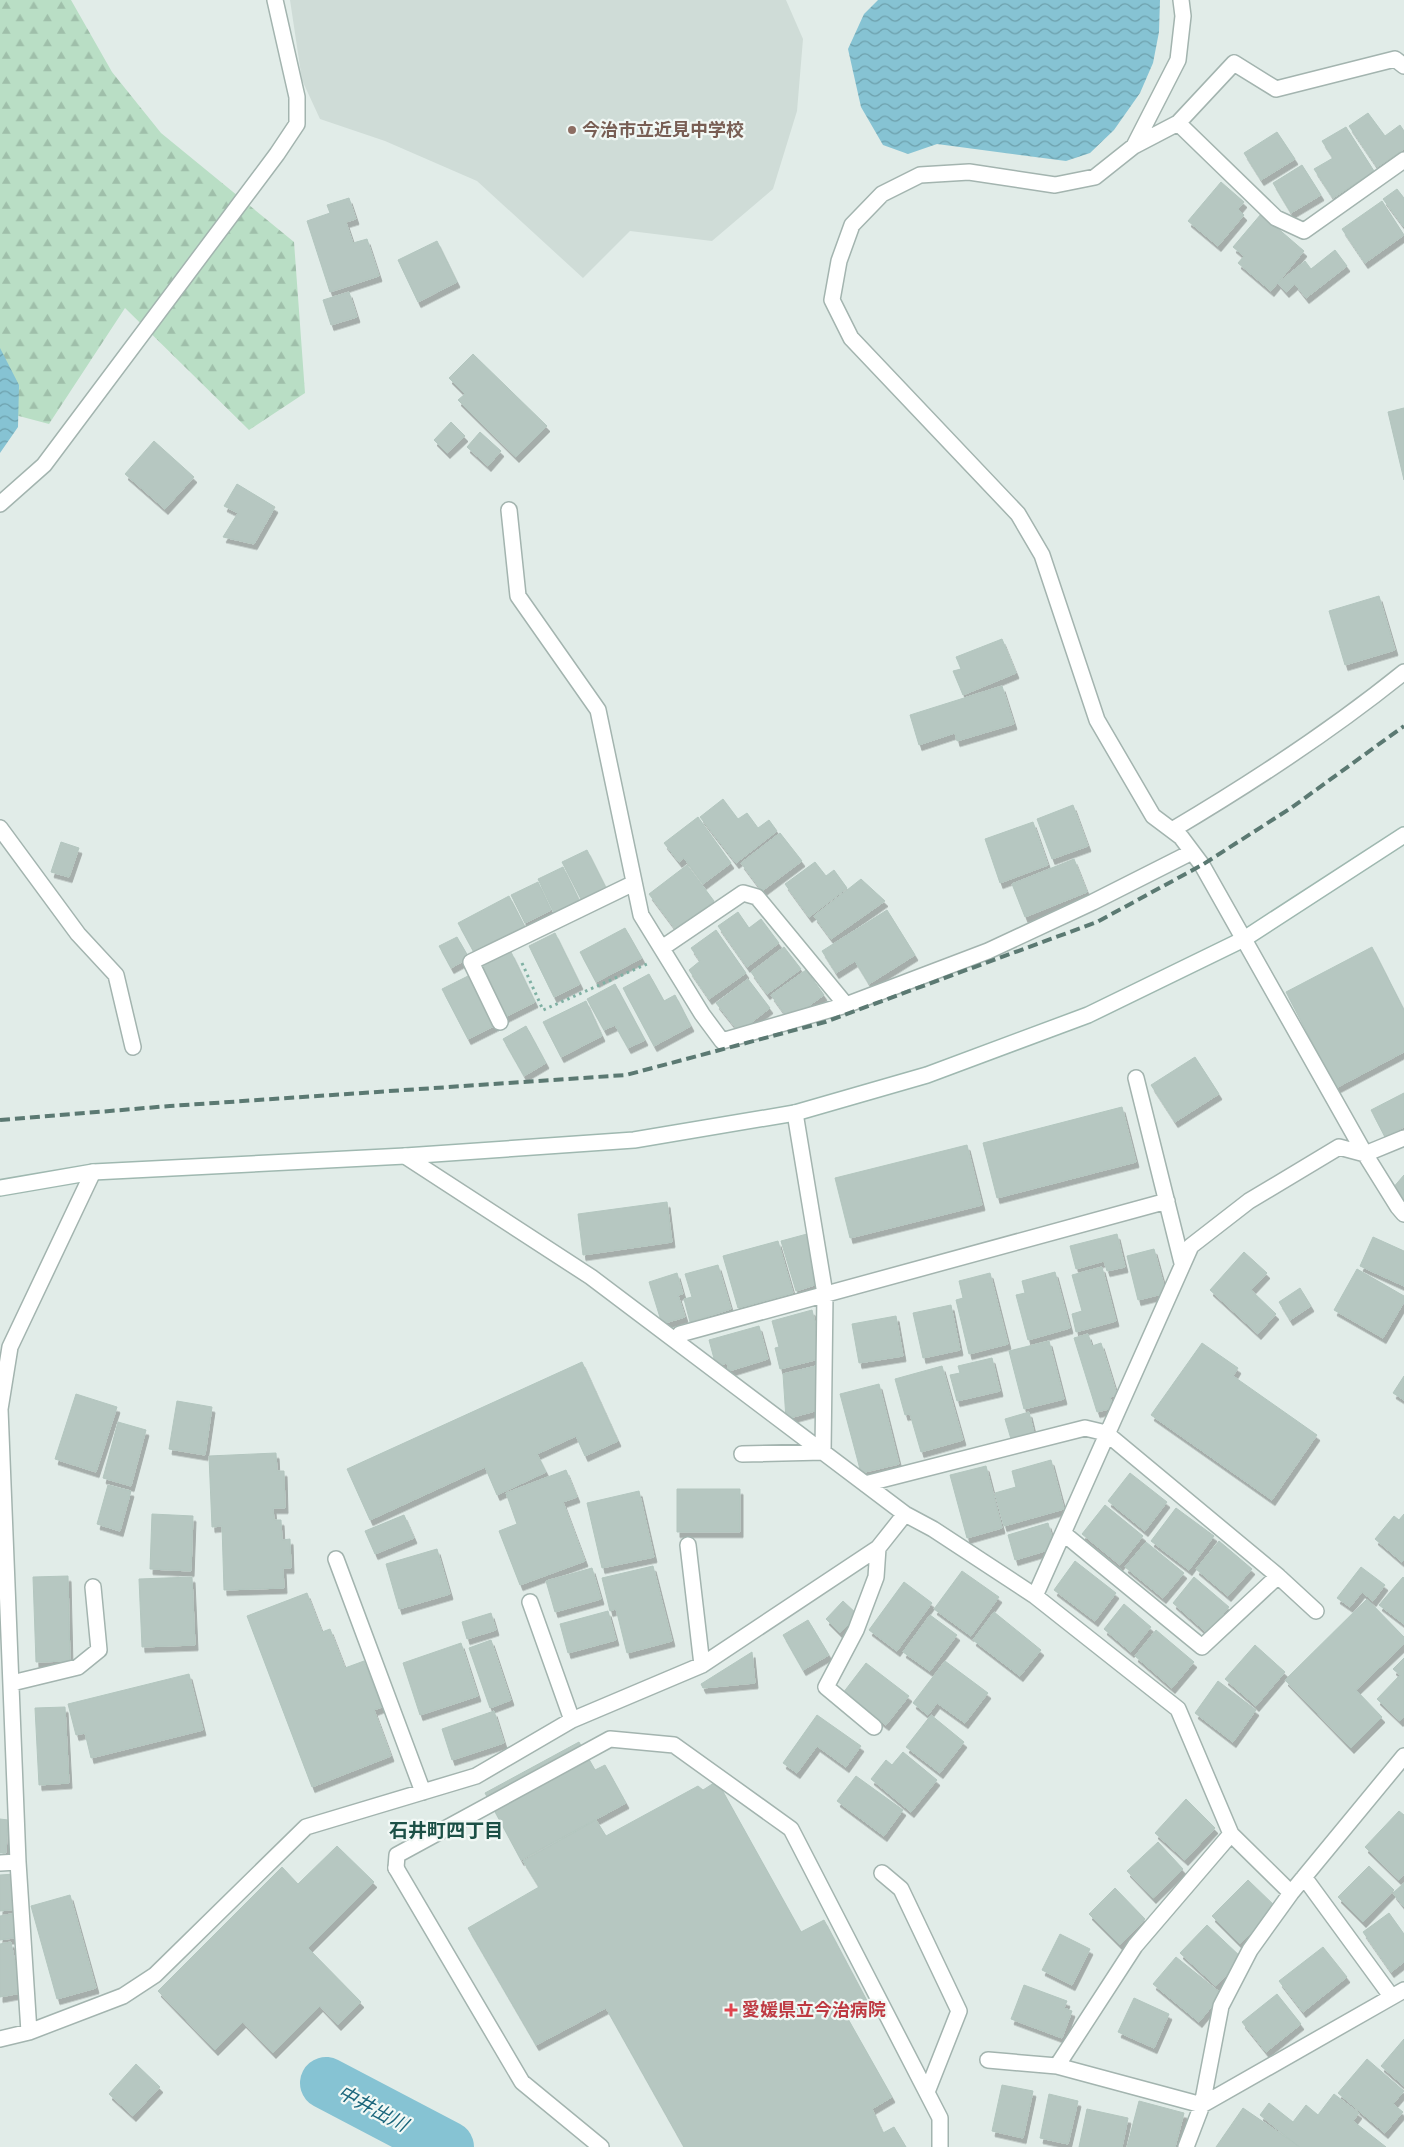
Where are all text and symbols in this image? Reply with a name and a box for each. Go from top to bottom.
place label: 今治市立近見中学校 [582,119,744,140]
marker: 今治市立近見中学校 [566,124,578,136]
district label: 石井町四丁目 [389,1819,503,1842]
place label: 愛媛県立今治病院 [742,1999,886,2020]
marker: 愛媛県立今治病院 [724,2003,738,2017]
water label: 中井出川 [334,2080,413,2137]

